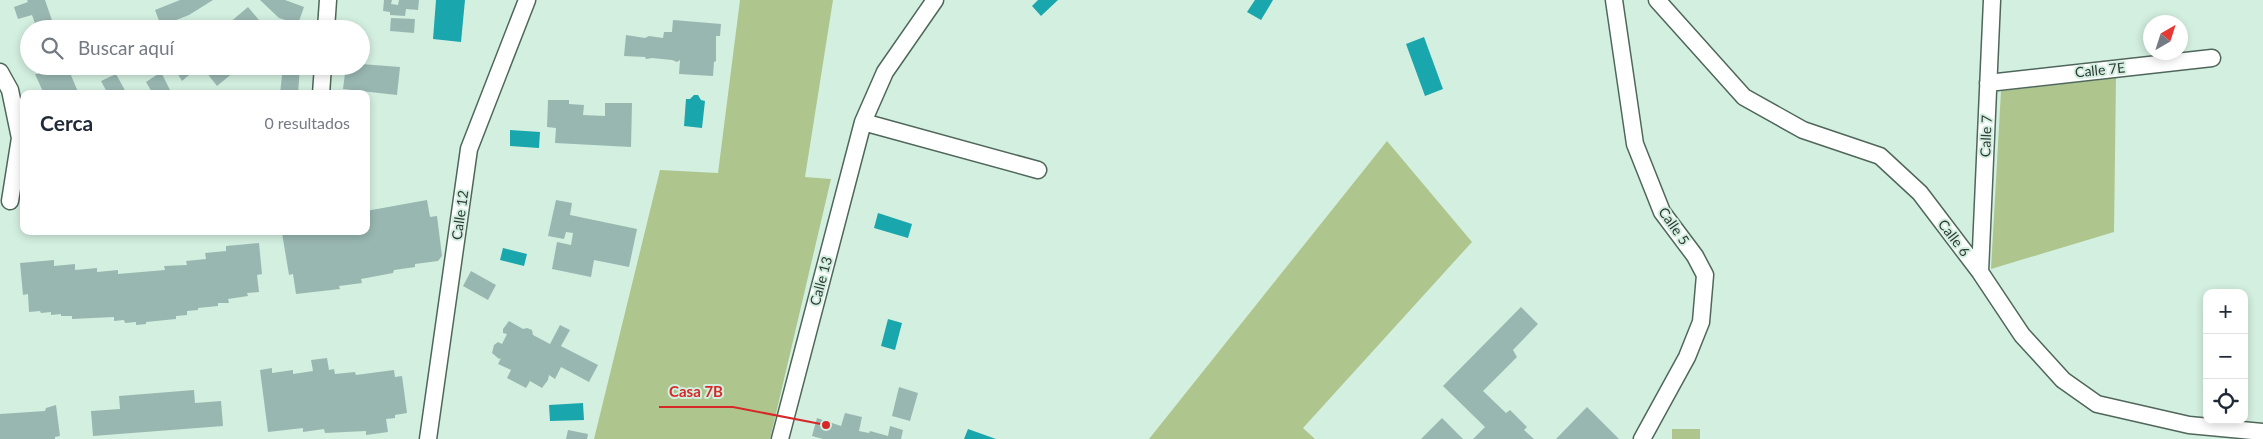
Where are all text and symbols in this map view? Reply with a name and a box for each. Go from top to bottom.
north arrow [2143,15,2188,60]
search box [20,20,370,75]
icon: search [38,34,66,62]
text: Buscar aquí [78,36,174,59]
street label: Calle 7E [2074,58,2126,81]
text: Cerca [40,110,93,135]
text: 0 resultados [264,113,350,132]
street label: Calle 7 [1976,115,1995,157]
street label: Calle 12 [448,189,471,241]
street label: Calle 5 [1655,204,1693,248]
street label: Calle 6 [1935,216,1974,260]
street label: Calle 13 [806,254,835,307]
map controls [2203,289,2248,424]
button: + [2203,289,2248,334]
button: − [2203,334,2248,379]
callout: Casa 7B [659,377,733,407]
button: locate [2203,379,2248,424]
text: Casa 7B [669,382,723,400]

